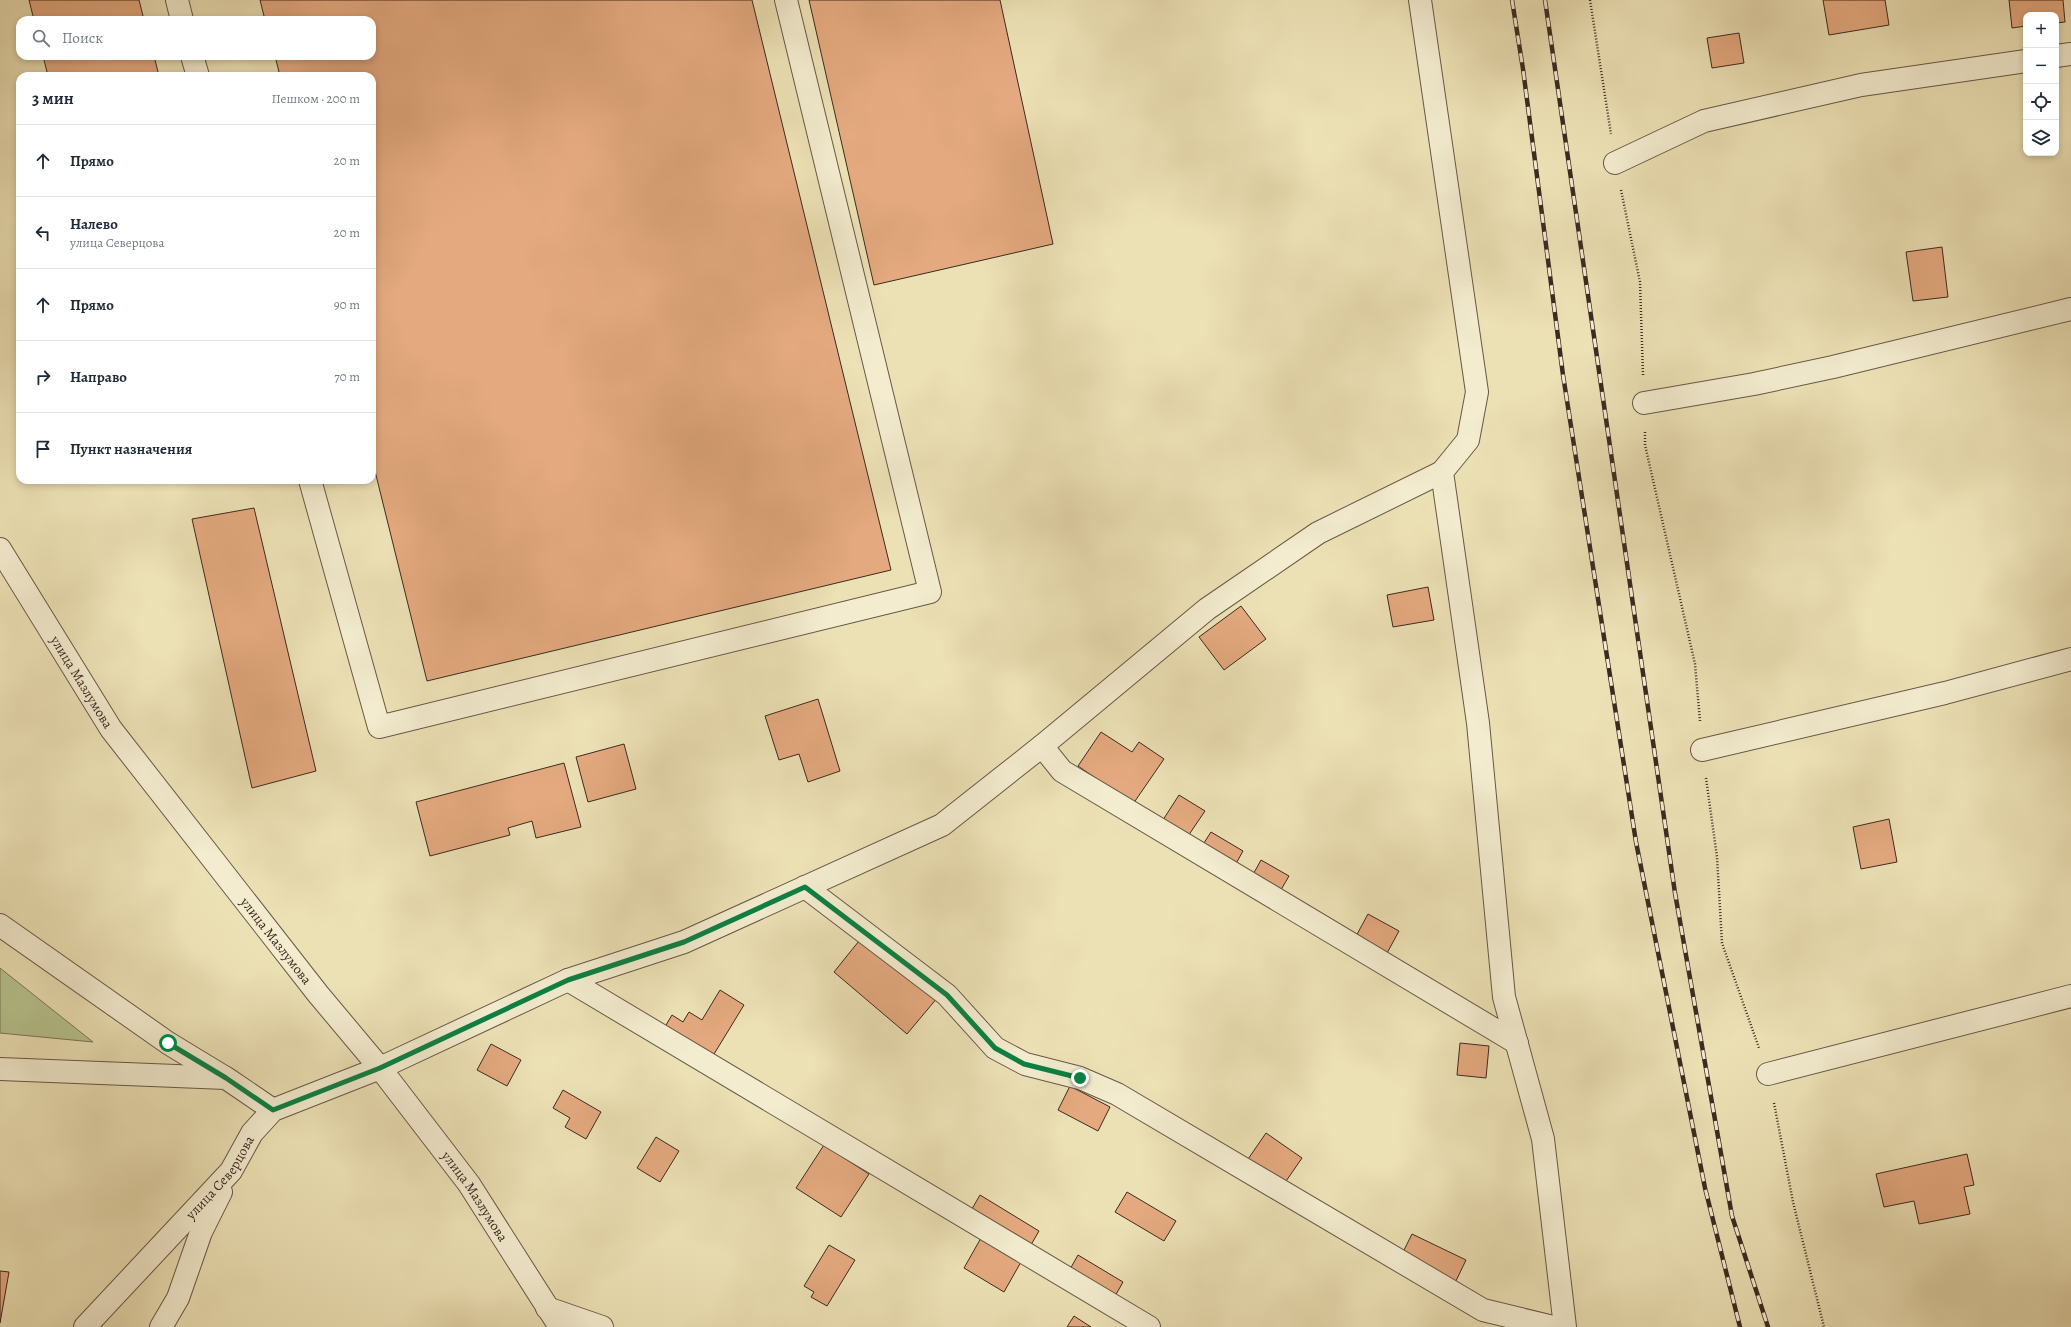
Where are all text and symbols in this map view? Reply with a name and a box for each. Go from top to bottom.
map controls [2023,12,2059,156]
button: + [2023,12,2059,48]
search box [16,16,376,60]
icon: search [30,27,52,49]
text: Поиск [62,28,103,48]
button: − [2023,48,2059,84]
button: locate [2023,84,2059,120]
text: 3 мин [32,87,74,110]
text: Пешком · 200 m [272,90,360,107]
button: layers [2023,120,2059,156]
icon: ahead [32,150,54,172]
text: Прямо [70,151,114,171]
text: 20 m [334,152,360,169]
text: Налево [70,214,118,234]
icon: left [32,222,54,244]
text: 20 m [334,224,360,241]
text: улица Северцова [70,234,164,251]
icon: ahead [32,294,54,316]
text: Прямо [70,295,114,315]
text: 90 m [334,296,360,313]
icon: right [32,366,54,388]
text: Направо [70,367,127,387]
text: 70 m [334,368,360,385]
icon: arrive [32,438,54,460]
text: Пункт назначения [70,439,192,459]
street label: улица Мазлумова [45,631,118,732]
street label: улица Мазлумова [235,893,316,989]
route start [159,1034,177,1052]
route end [1071,1069,1089,1087]
street label: улица Северцова [181,1132,259,1224]
street label: улица Мазлумова [437,1147,513,1246]

